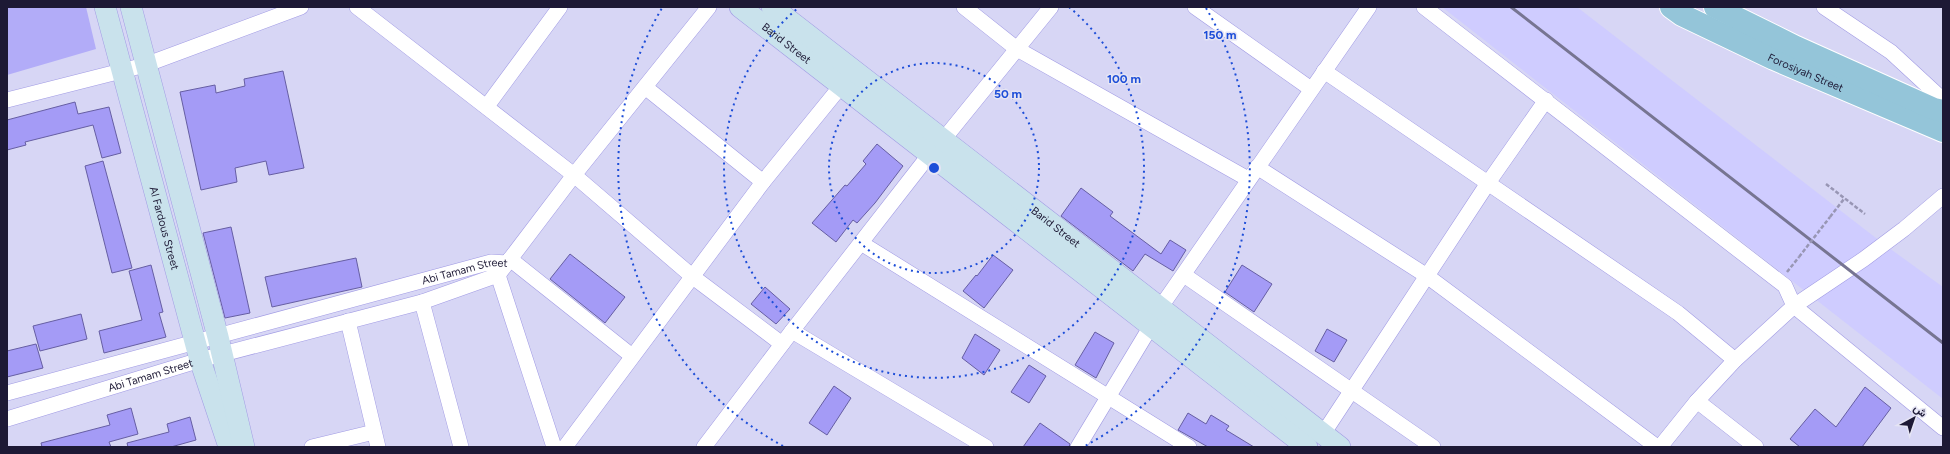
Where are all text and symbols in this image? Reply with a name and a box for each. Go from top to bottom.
street label: Barid Street [759,20,814,66]
text: 150 m [1203,28,1237,42]
street label: Forosiyah Street [1766,50,1846,94]
text: 100 m [1107,72,1141,86]
text: 50 m [994,87,1022,101]
centre of rings [927,161,941,175]
street label: Al Fardous Street [147,185,182,271]
street label: Barid Street [1029,204,1083,250]
street label: Abi Tamam Street [420,256,508,287]
street label: Abi Tamam Street [106,356,195,394]
north arrow [1894,398,1934,438]
text: ش [1911,401,1929,420]

